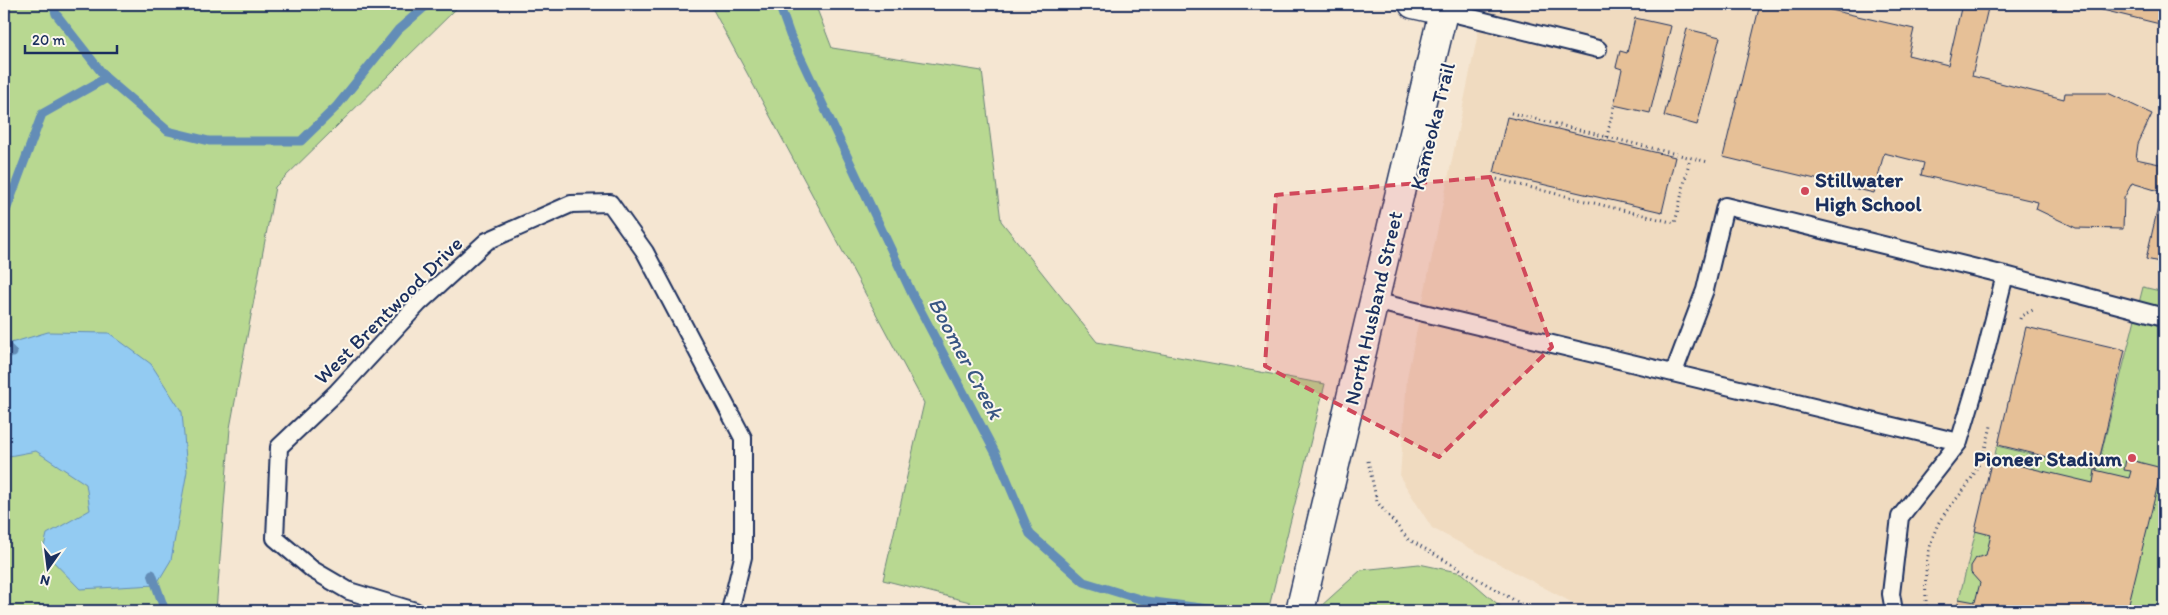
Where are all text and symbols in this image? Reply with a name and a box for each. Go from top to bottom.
scale bar [25,22,118,54]
text: 20 m [32,31,66,49]
street label: Kameoka Trail [1404,59,1460,192]
place label: Stillwater High School [1815,167,1923,217]
marker: Stillwater High School [1799,185,1811,197]
street label: North Husband Street [1339,208,1408,407]
street label: West Brentwood Drive [309,231,467,389]
water label: Boomer Creek [923,292,1010,425]
place label: Pioneer Stadium [1974,446,2123,471]
marker: Pioneer Stadium [2126,452,2138,464]
north arrow [22,542,72,592]
text: N [38,571,52,590]

